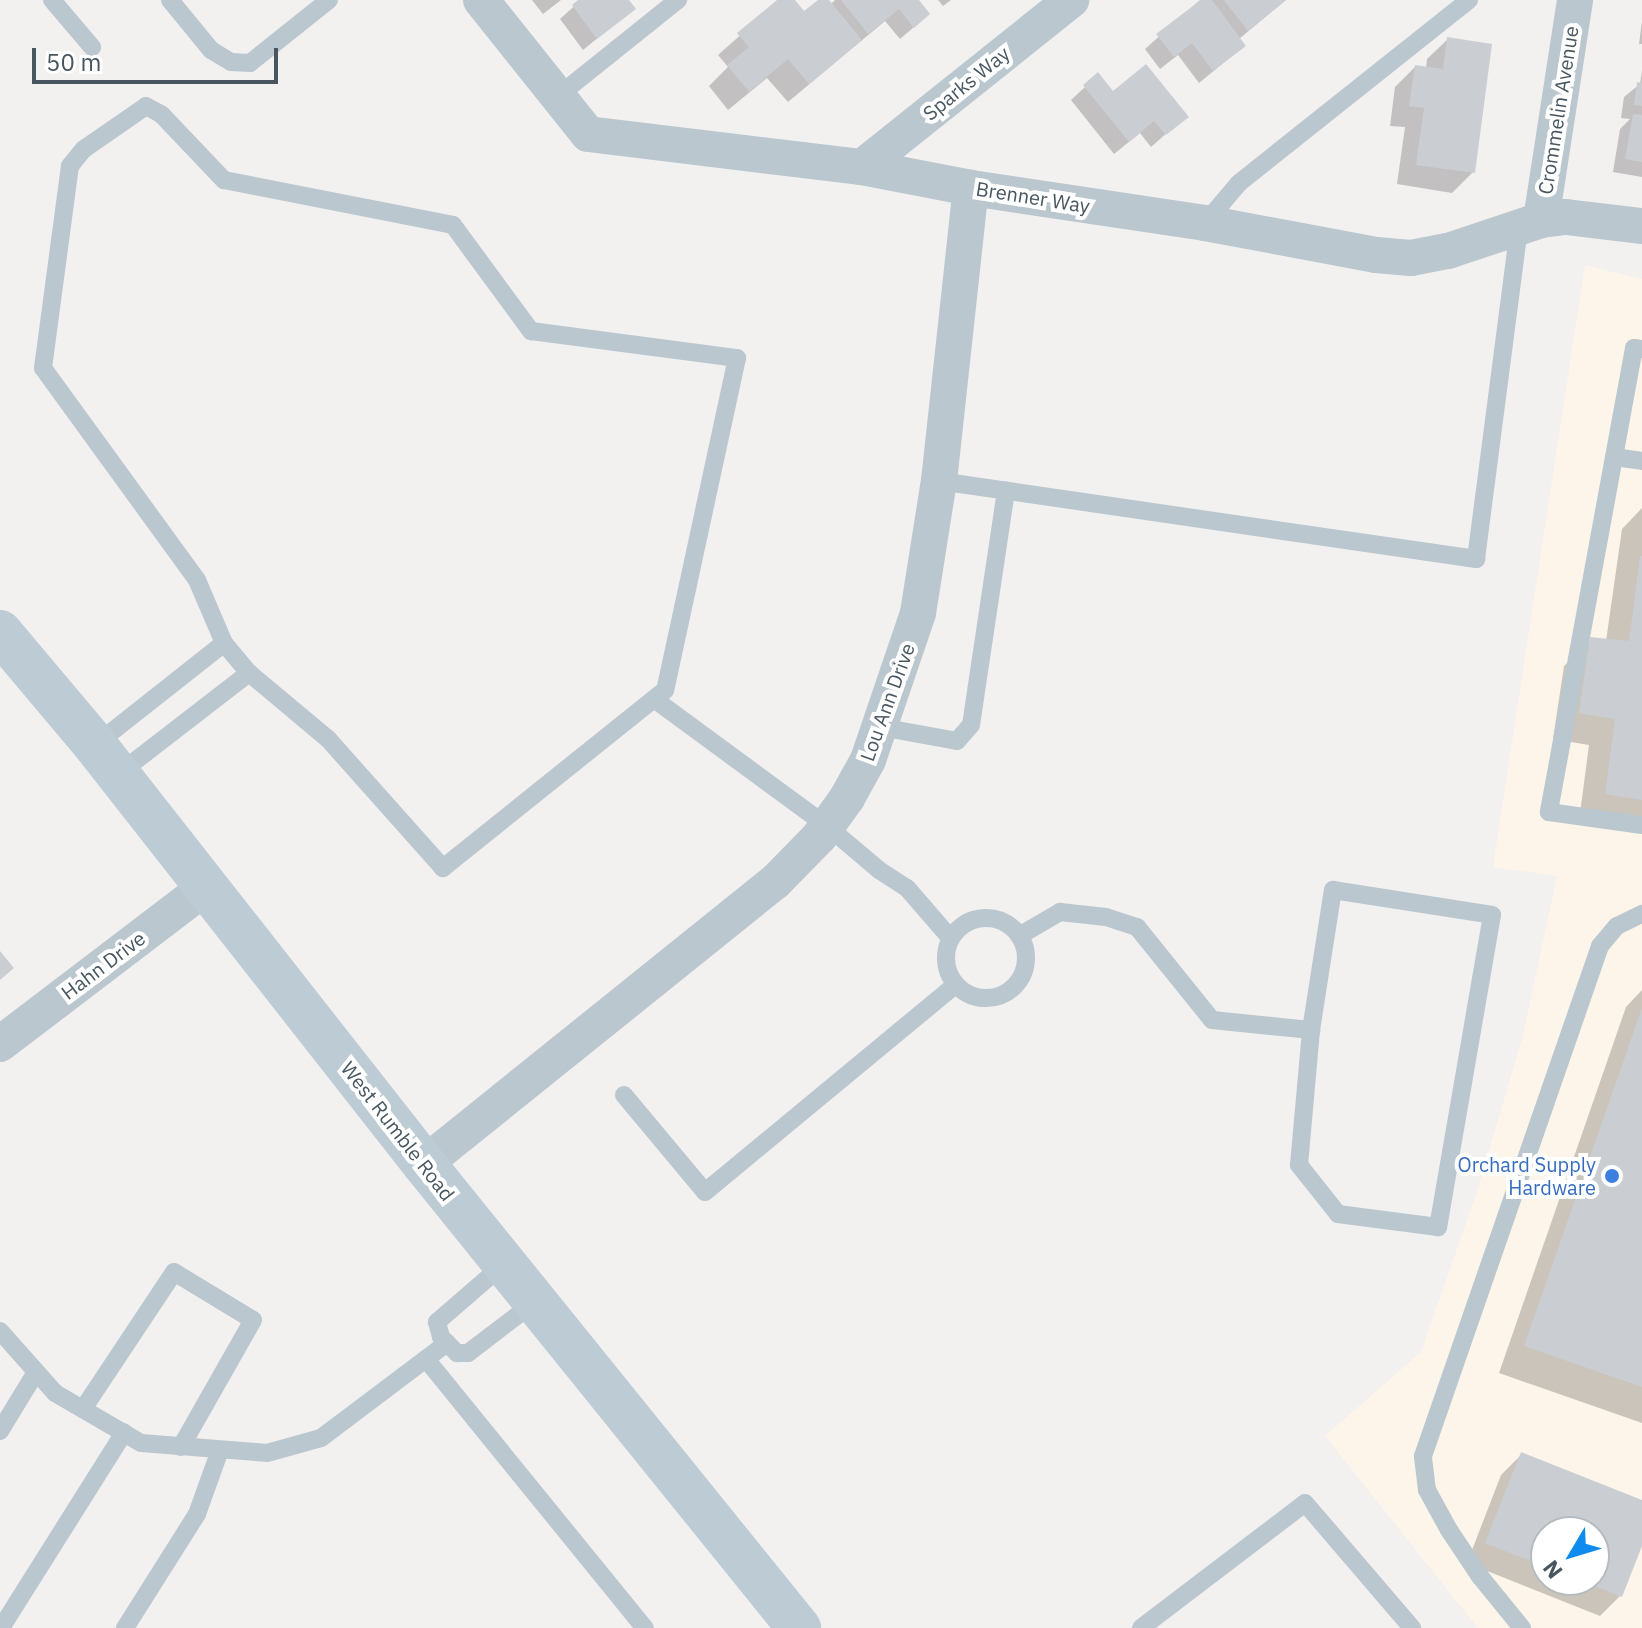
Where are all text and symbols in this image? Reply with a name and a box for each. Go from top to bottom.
street label: Crommelin Avenue [1533,24,1583,196]
scale bar [36,32,282,82]
street label: Sparks Way [918,41,1014,125]
text: 50 m [46,46,101,78]
street label: Brenner Way [974,176,1092,218]
street label: Lou Ann Drive [855,640,919,764]
street label: Hahn Drive [56,926,150,1004]
street label: West Rumble Road [336,1057,460,1205]
place label: Orchard Supply Hardware [1458,1152,1596,1199]
marker: Orchard Supply Hardware [1603,1167,1621,1185]
north arrow [1530,1516,1610,1596]
text: N [1536,1555,1569,1585]

